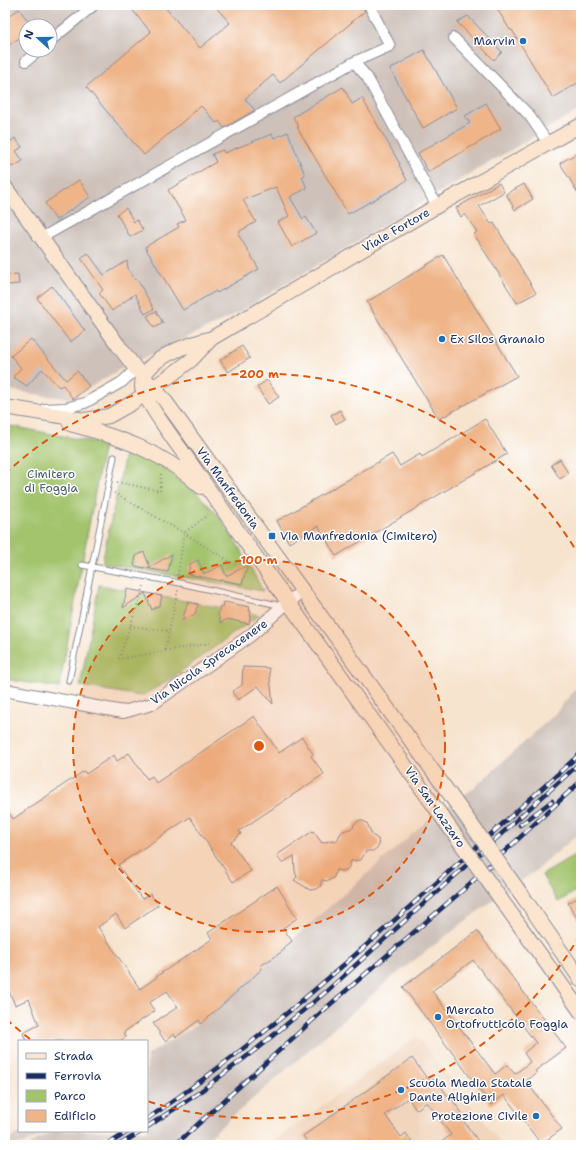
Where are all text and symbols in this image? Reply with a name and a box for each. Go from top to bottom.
north arrow [18,18,58,58]
text: N [21,28,38,41]
place label: Marvin [474,33,515,49]
marker: Marvin [518,36,528,46]
street label: Viale Fortore [359,204,433,256]
place label: Ex Silos Granaio [450,331,545,347]
marker: Ex Silos Granaio [437,334,447,344]
text: 200 m [239,366,279,382]
street label: Via Manfredonia [193,444,263,533]
park label: Cimitero di Foggia [24,466,78,496]
place label: Via Manfredonia (Cimitero) [280,528,437,544]
marker: Via Manfredonia (Cimitero) [267,531,277,541]
text: 100 m [241,552,278,568]
street label: Via Nicola Sprecacenere [147,615,271,709]
centre of rings [252,739,266,753]
street label: Via San Lazzaro [401,763,469,851]
place label: Mercato Ortofrutticolo Foggia [446,1002,569,1032]
marker: Mercato Ortofrutticolo Foggia [433,1012,443,1022]
legend [18,1040,148,1132]
text: Strada [54,1048,94,1064]
text: Ferrovia [54,1068,102,1084]
place label: Scuola Media Statale Dante Alighieri [409,1075,533,1105]
marker: Scuola Media Statale Dante Alighieri [396,1085,406,1095]
text: Parco [54,1088,86,1104]
text: Edificio [54,1108,96,1124]
place label: Protezione Civile [431,1108,528,1124]
marker: Protezione Civile [531,1111,541,1121]

